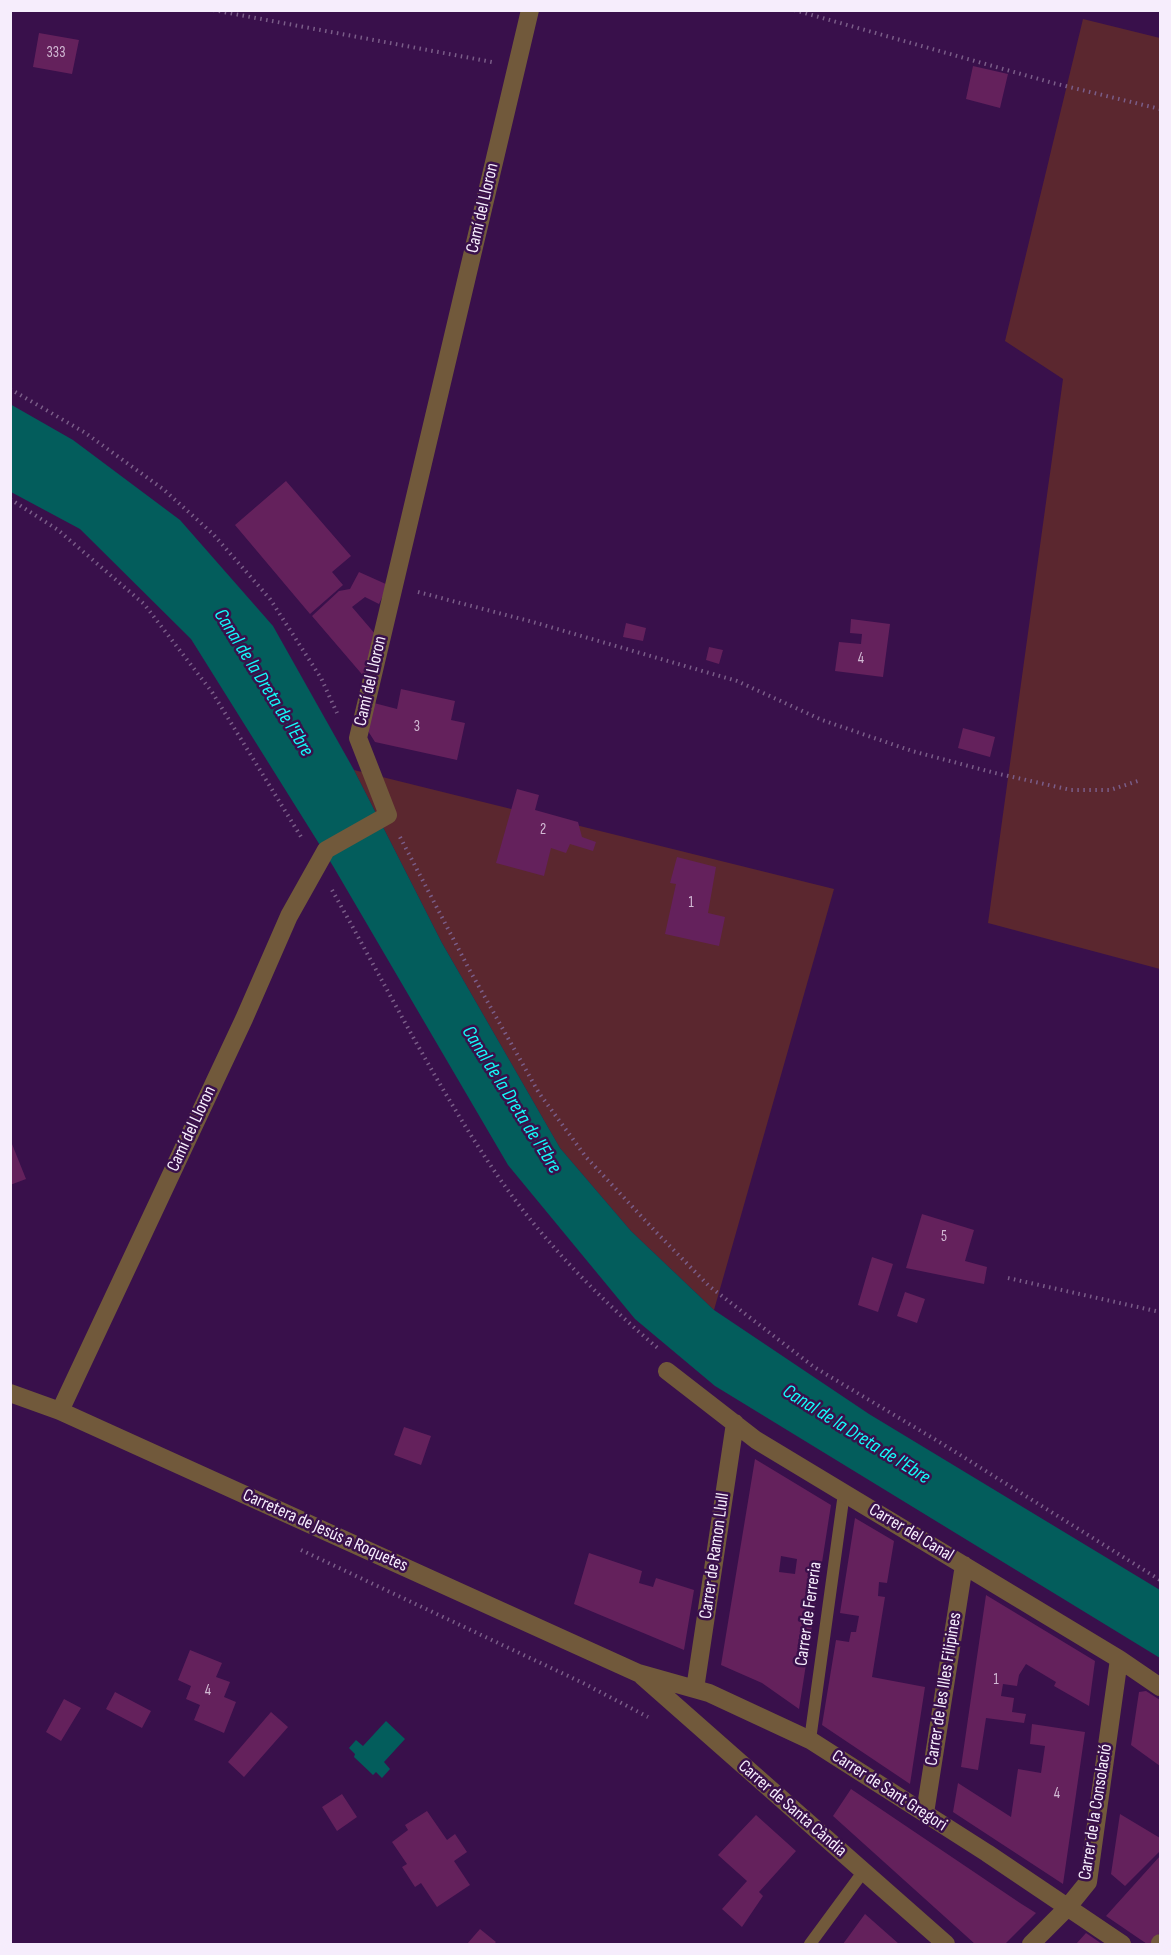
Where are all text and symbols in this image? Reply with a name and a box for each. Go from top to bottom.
house number: 333 [47,44,65,62]
street label: Camí del Lloron [462,161,504,255]
water label: Canal de la Dreta de l'Ebre [208,605,318,761]
street label: Camí del Lloron [350,634,392,728]
house number: 4 [858,650,864,668]
house number: 3 [414,718,420,736]
house number: 2 [540,821,546,839]
house number: 1 [688,894,694,912]
water label: Canal de la Dreta de l'Ebre [456,1022,566,1178]
street label: Camí del Lloron [163,1083,221,1175]
house number: 5 [941,1228,947,1246]
water label: Canal de la Dreta de l'Ebre [778,1380,934,1490]
street label: Carretera de Jesús a Roquetes [239,1485,411,1577]
street label: Carrer de Ramon Llull [695,1492,735,1620]
street label: Carrer del Canal [865,1499,957,1567]
street label: Carrer de Ferreria [791,1561,827,1667]
street label: Carrer de les Illes Filipines [921,1611,967,1767]
house number: 1 [993,1671,999,1689]
house number: 4 [205,1682,211,1700]
street label: Carrer de la Consolació [1075,1742,1117,1882]
street label: Carrer de Sant Gregori [827,1746,951,1836]
street label: Carrer de Santa Càndia [733,1756,851,1862]
house number: 4 [1054,1785,1060,1803]

